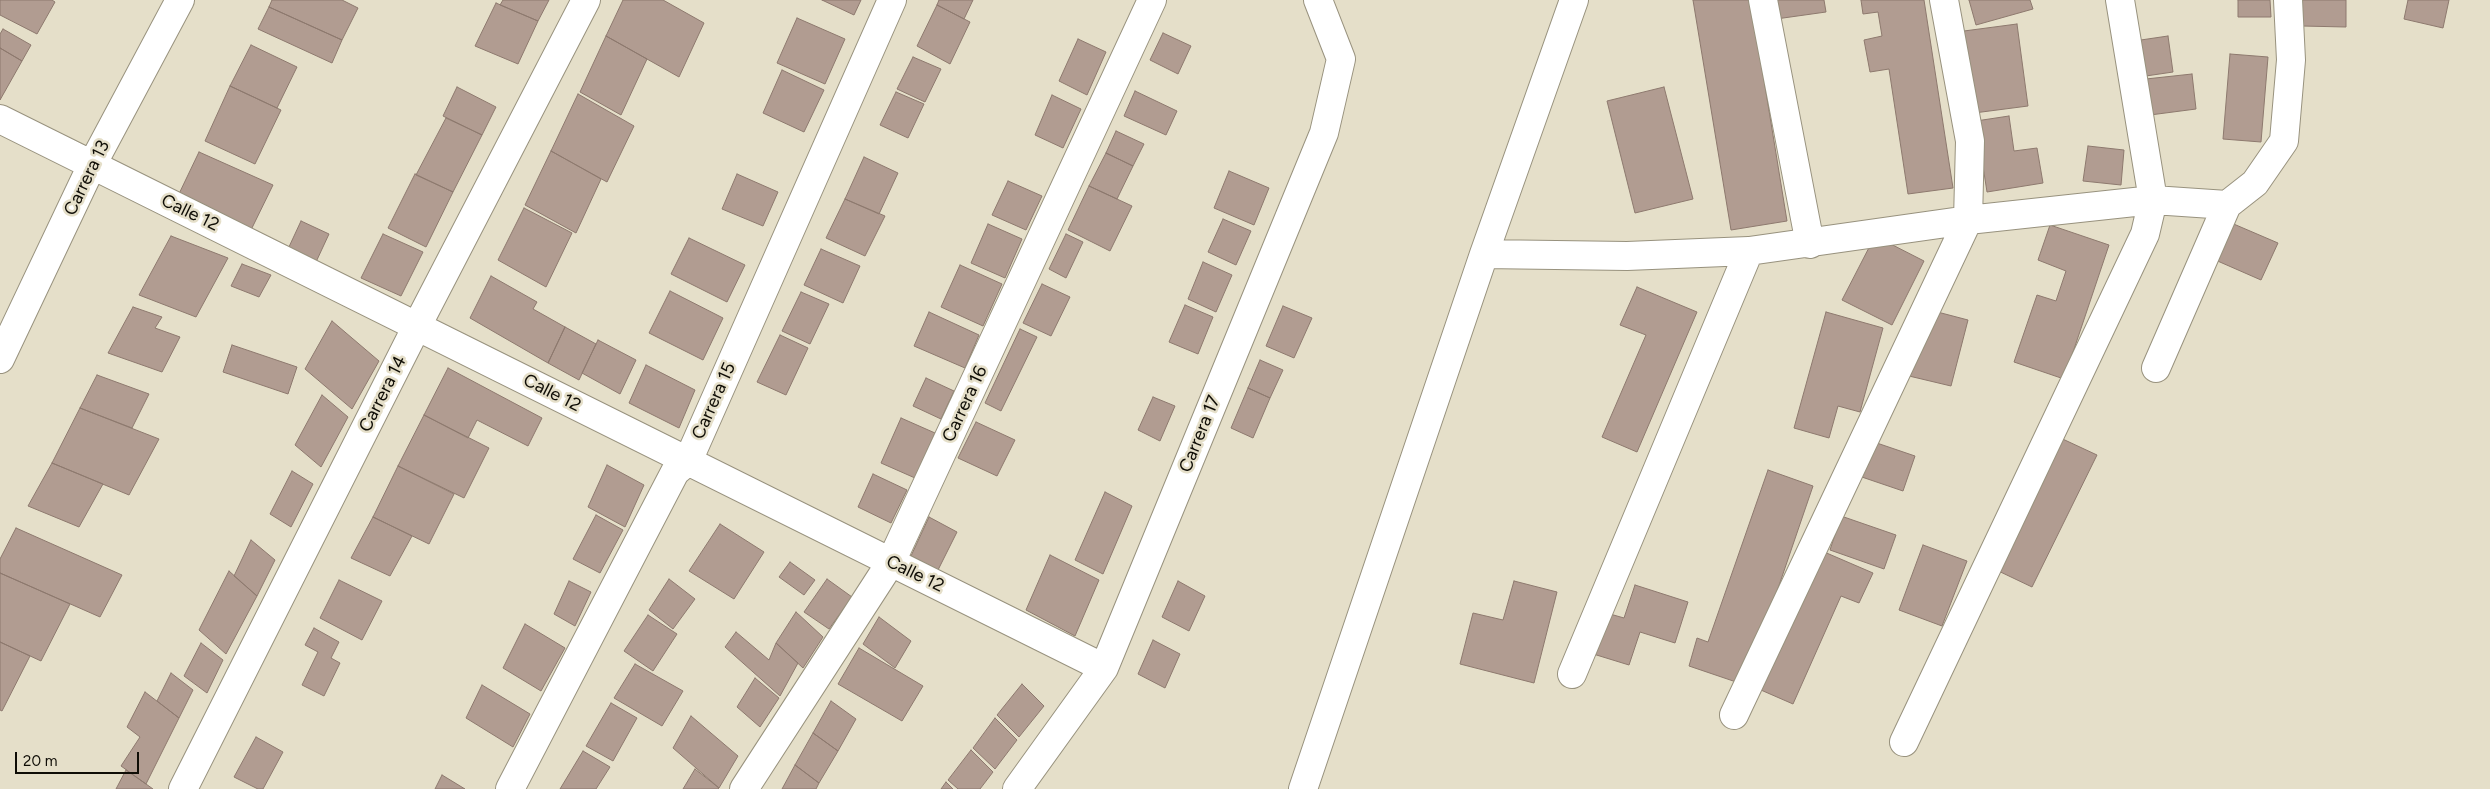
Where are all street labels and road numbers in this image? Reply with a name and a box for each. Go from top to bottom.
street label: Carrera 13 [60,137,114,219]
street label: Calle 12 [157,190,223,236]
street label: Carrera 14 [355,352,411,436]
street label: Carrera 15 [688,359,740,443]
street label: Carrera 16 [938,363,992,445]
street label: Calle 12 [520,369,584,417]
street label: Carrera 17 [1175,392,1225,476]
street label: Calle 12 [882,551,948,597]

